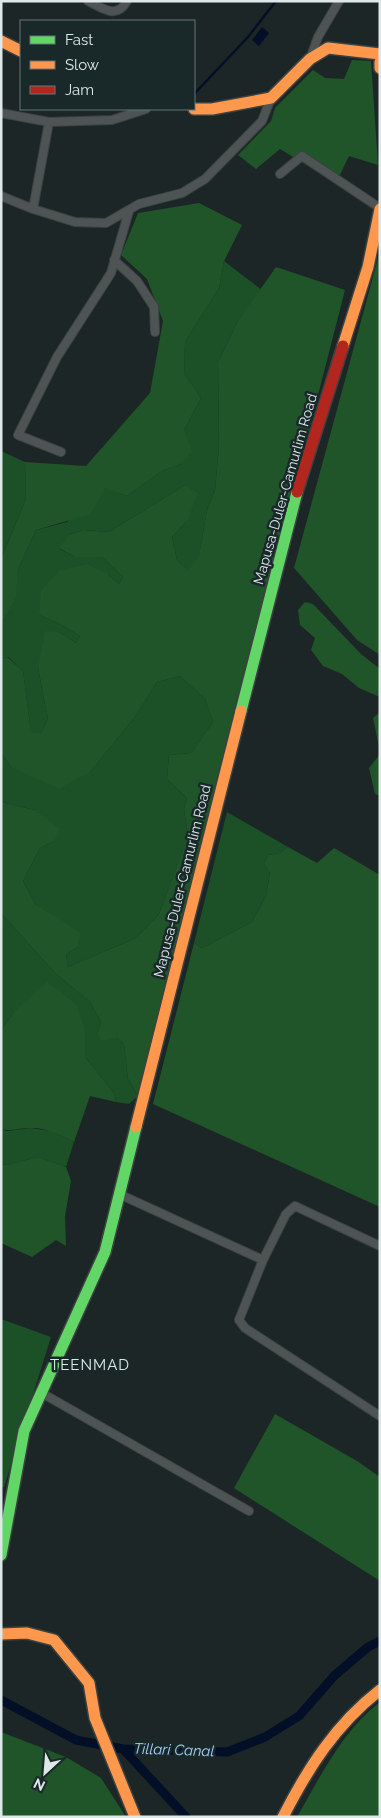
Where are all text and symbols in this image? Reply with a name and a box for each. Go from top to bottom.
legend [20,20,195,110]
text: Fast [65,31,93,49]
text: Slow [65,56,99,74]
text: Jam [65,81,94,99]
street label: Mapusa-Duler-Camurlim Road [250,392,320,586]
street label: Mapusa-Duler-Camurlim Road [150,783,214,979]
district label: TEENMAD [50,1356,130,1374]
water label: Tillari Canal [133,1740,215,1760]
north arrow [20,1748,70,1798]
text: N [31,1775,48,1794]

